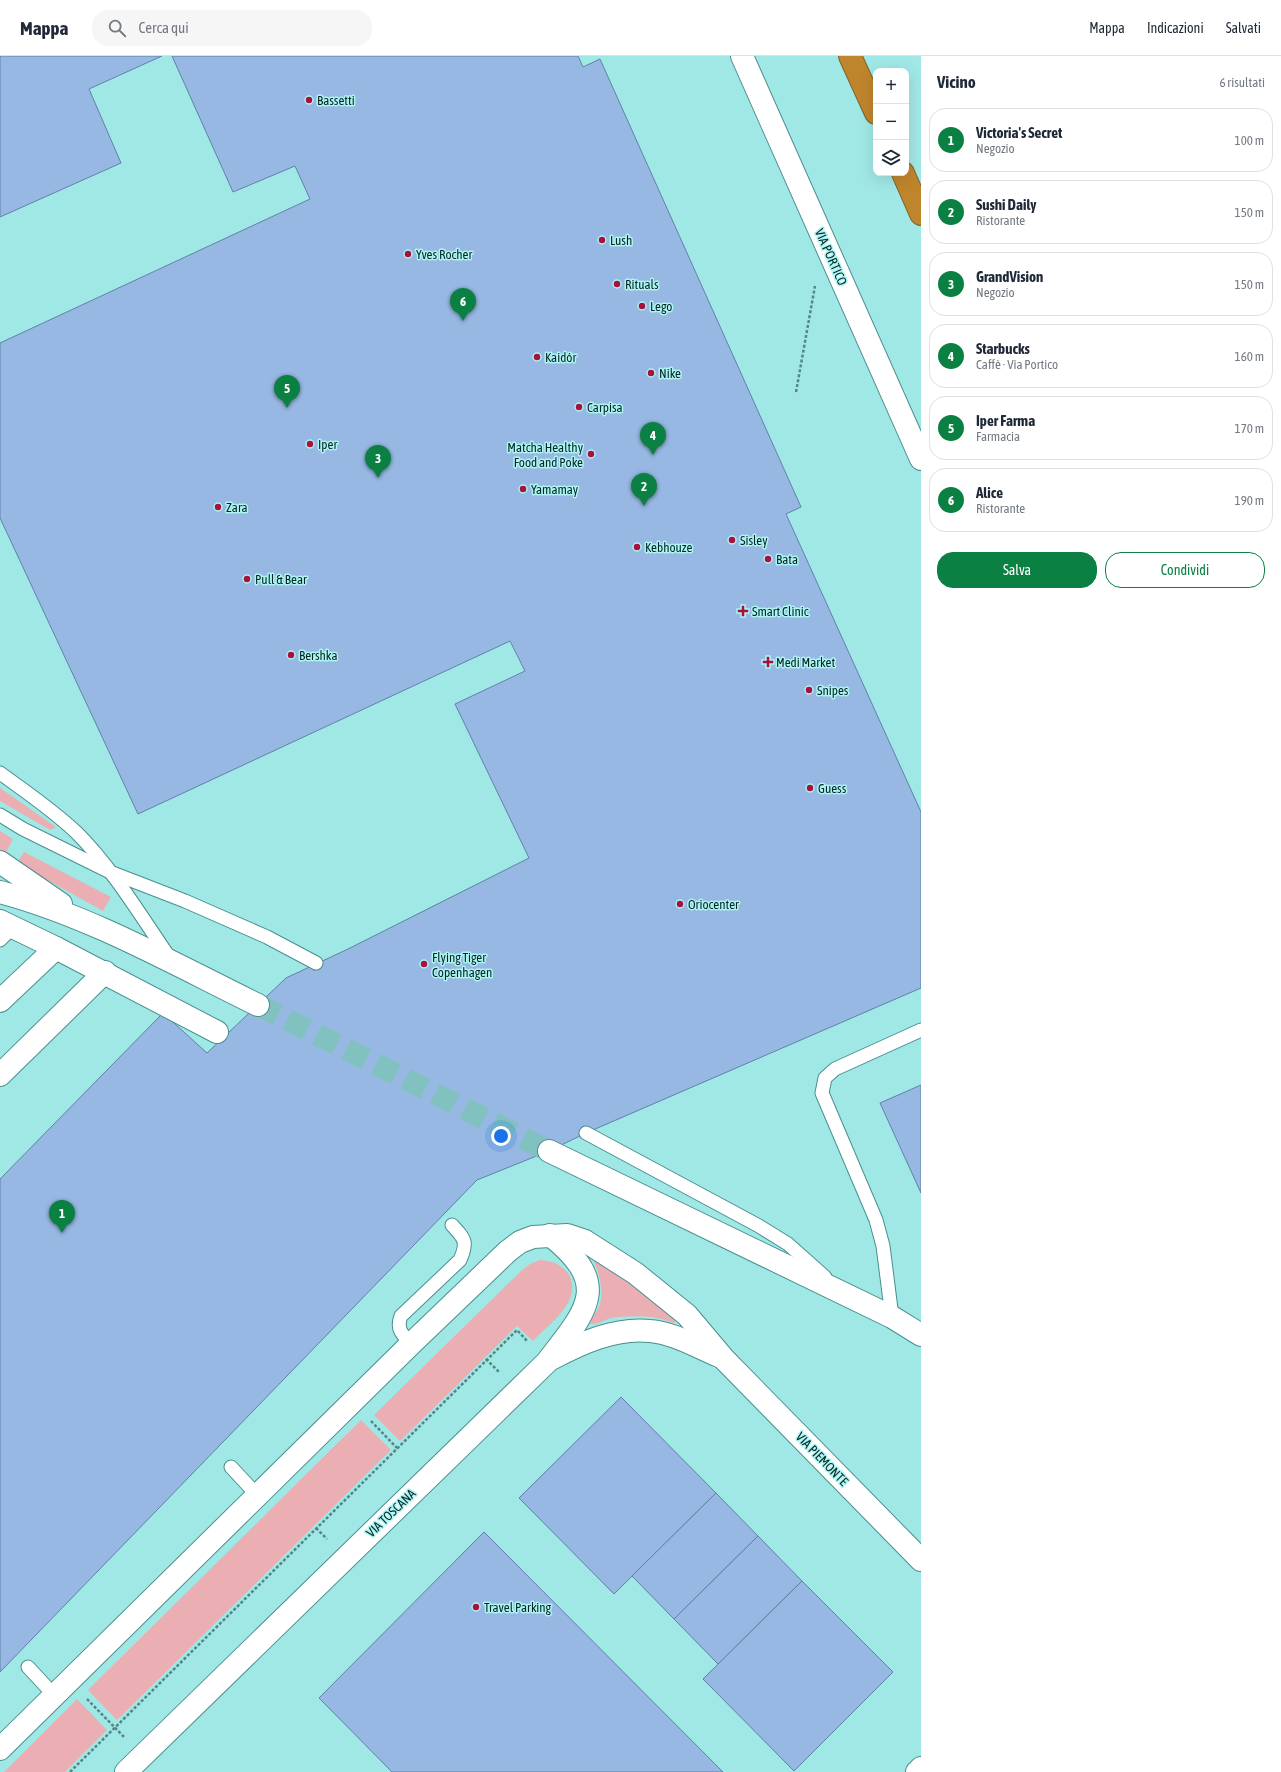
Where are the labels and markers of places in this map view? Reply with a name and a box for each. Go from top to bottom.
place label: Bassetti [317,93,355,108]
marker: Bassetti [304,95,314,105]
place label: Lush [610,233,632,248]
marker: Lush [597,235,607,245]
place label: Yves Rocher [416,247,473,262]
marker: Yves Rocher [403,249,413,259]
place label: Rituals [625,277,659,292]
marker: Rituals [612,279,622,289]
pin: 6 [450,288,476,321]
place label: Lego [650,299,672,314]
marker: Lego [637,301,647,311]
place label: Kaidór [545,350,576,365]
marker: Kaidór [532,352,542,362]
place label: Nike [659,366,681,381]
marker: Nike [646,368,656,378]
pin: 5 [274,375,300,408]
place label: Carpisa [587,400,623,415]
marker: Carpisa [574,402,584,412]
pin: 4 [640,422,666,455]
place label: Iper [318,437,337,452]
marker: Iper [305,439,315,449]
place label: Matcha Healthy Food and Poke [507,440,584,470]
pin: 3 [365,445,391,478]
marker: Matcha Healthy Food and Poke [586,449,596,459]
pin: 2 [631,473,657,506]
place label: Yamamay [531,482,579,497]
marker: Yamamay [518,484,528,494]
place label: Zara [226,500,248,515]
marker: Zara [213,502,223,512]
place label: Sisley [740,533,768,548]
marker: Sisley [727,535,737,545]
place label: Kebhouze [645,540,692,555]
marker: Kebhouze [632,542,642,552]
place label: Bata [776,552,798,567]
marker: Bata [763,554,773,564]
place label: Pull & Bear [255,572,307,587]
marker: Pull & Bear [242,574,252,584]
place label: Smart Clinic [752,604,809,619]
marker: Smart Clinic [737,605,749,617]
place label: Bershka [299,648,338,663]
marker: Bershka [286,650,296,660]
place label: Medi Market [776,655,835,670]
marker: Medi Market [763,657,773,667]
place label: Snipes [817,683,849,698]
marker: Snipes [804,685,814,695]
place label: Guess [818,781,847,796]
marker: Guess [805,783,815,793]
place label: Oriocenter [688,897,739,912]
marker: Oriocenter [675,899,685,909]
place label: Flying Tiger Copenhagen [432,950,492,980]
marker: Flying Tiger Copenhagen [419,959,429,969]
pin: 1 [49,1200,75,1233]
place label: Travel Parking [484,1600,552,1615]
marker: Travel Parking [471,1602,481,1612]

